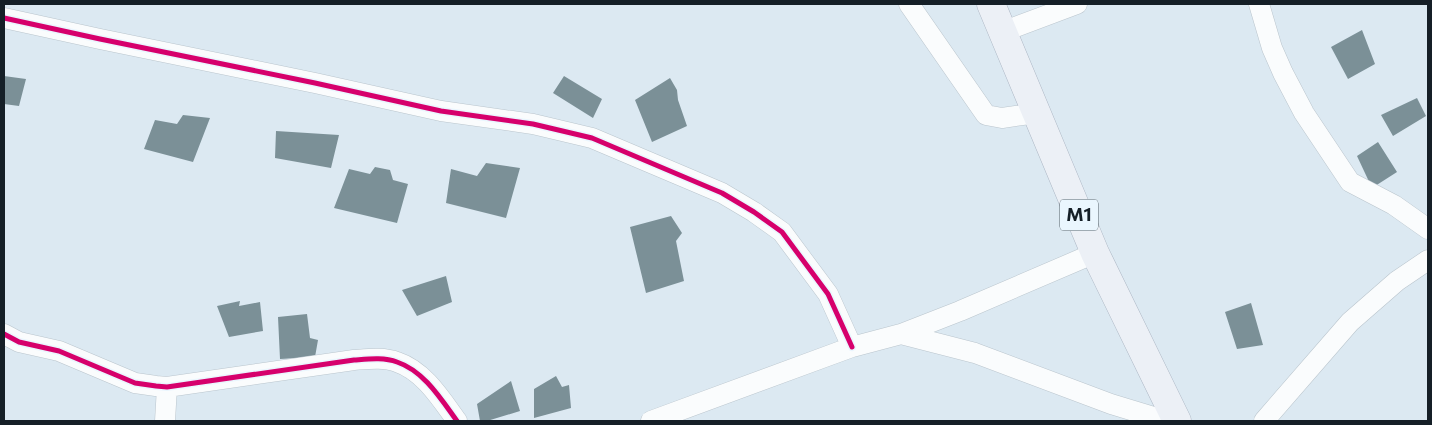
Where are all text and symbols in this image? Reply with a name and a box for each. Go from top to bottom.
road number: M1 [1060,200,1098,230]

